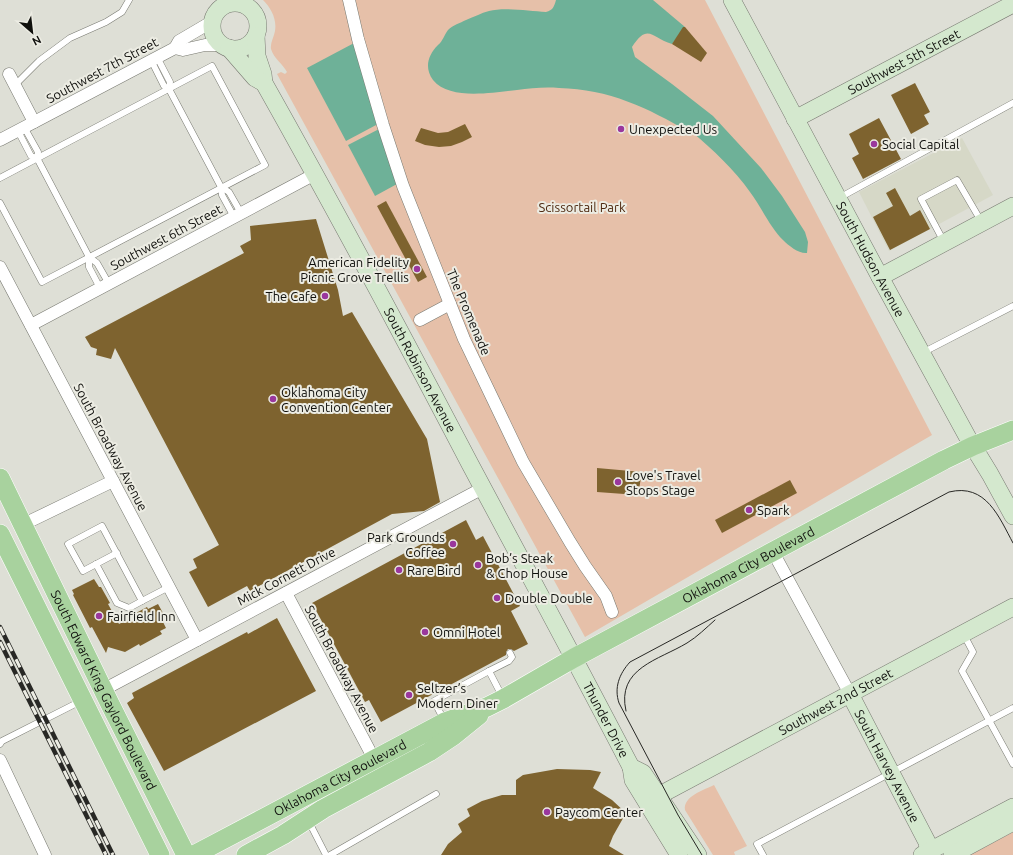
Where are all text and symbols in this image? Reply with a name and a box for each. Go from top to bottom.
north arrow [12,12,52,52]
street label: Southwest 5th Street [845,26,962,97]
text: N [30,34,43,48]
street label: Southwest 7th Street [44,35,160,105]
place label: Unexpected Us [629,122,718,136]
marker: Unexpected Us [616,124,626,134]
place label: Social Capital [882,137,960,151]
marker: Social Capital [869,139,879,149]
street label: South Hudson Avenue [834,199,907,319]
park label: Scissortail Park [539,200,626,214]
street label: Southwest 6th Street [108,202,224,272]
place label: American Fidelity Picnic Grove Trellis [300,255,409,284]
marker: American Fidelity Picnic Grove Trellis [412,264,422,274]
street label: The Promenade [445,267,493,357]
place label: The Cafe [265,289,317,303]
marker: The Cafe [320,291,330,301]
street label: South Robinson Avenue [382,305,459,435]
street label: South Broadway Avenue [71,381,151,513]
place label: Oklahoma City Convention Center [281,385,391,414]
marker: Oklahoma City Convention Center [268,394,278,404]
place label: Love's Travel Stops Stage [626,468,701,497]
marker: Love's Travel Stops Stage [613,477,623,487]
place label: Spark [757,503,790,517]
marker: Spark [744,505,754,515]
street label: Oklahoma City Boulevard [680,524,817,606]
place label: Park Grounds Coffee [367,530,445,559]
marker: Park Grounds Coffee [448,539,458,549]
street label: Mick Cornett Drive [235,544,337,608]
place label: Bob’s Steak & Chop House [486,551,568,580]
marker: Bob’s Steak & Chop House [473,560,483,570]
place label: Rare Bird [407,563,461,577]
marker: Rare Bird [394,565,404,575]
street label: South Edward King Gaylord Boulevard [49,588,159,792]
place label: Double Double [505,591,593,605]
marker: Double Double [492,593,502,603]
street label: South Broadway Avenue [302,603,382,735]
place label: Fairfield Inn [107,609,176,623]
marker: Fairfield Inn [94,611,104,621]
place label: Omni Hotel [433,625,501,639]
marker: Omni Hotel [420,627,430,637]
street label: Southwest 2nd Street [776,665,895,738]
street label: Thunder Drive [581,680,632,760]
place label: Seltzer’s Modern Diner [417,681,498,710]
marker: Seltzer’s Modern Diner [404,690,414,700]
street label: South Harvey Avenue [852,707,922,825]
street label: Oklahoma City Boulevard [271,737,408,819]
place label: Paycom Center [555,805,643,819]
marker: Paycom Center [542,807,552,817]

